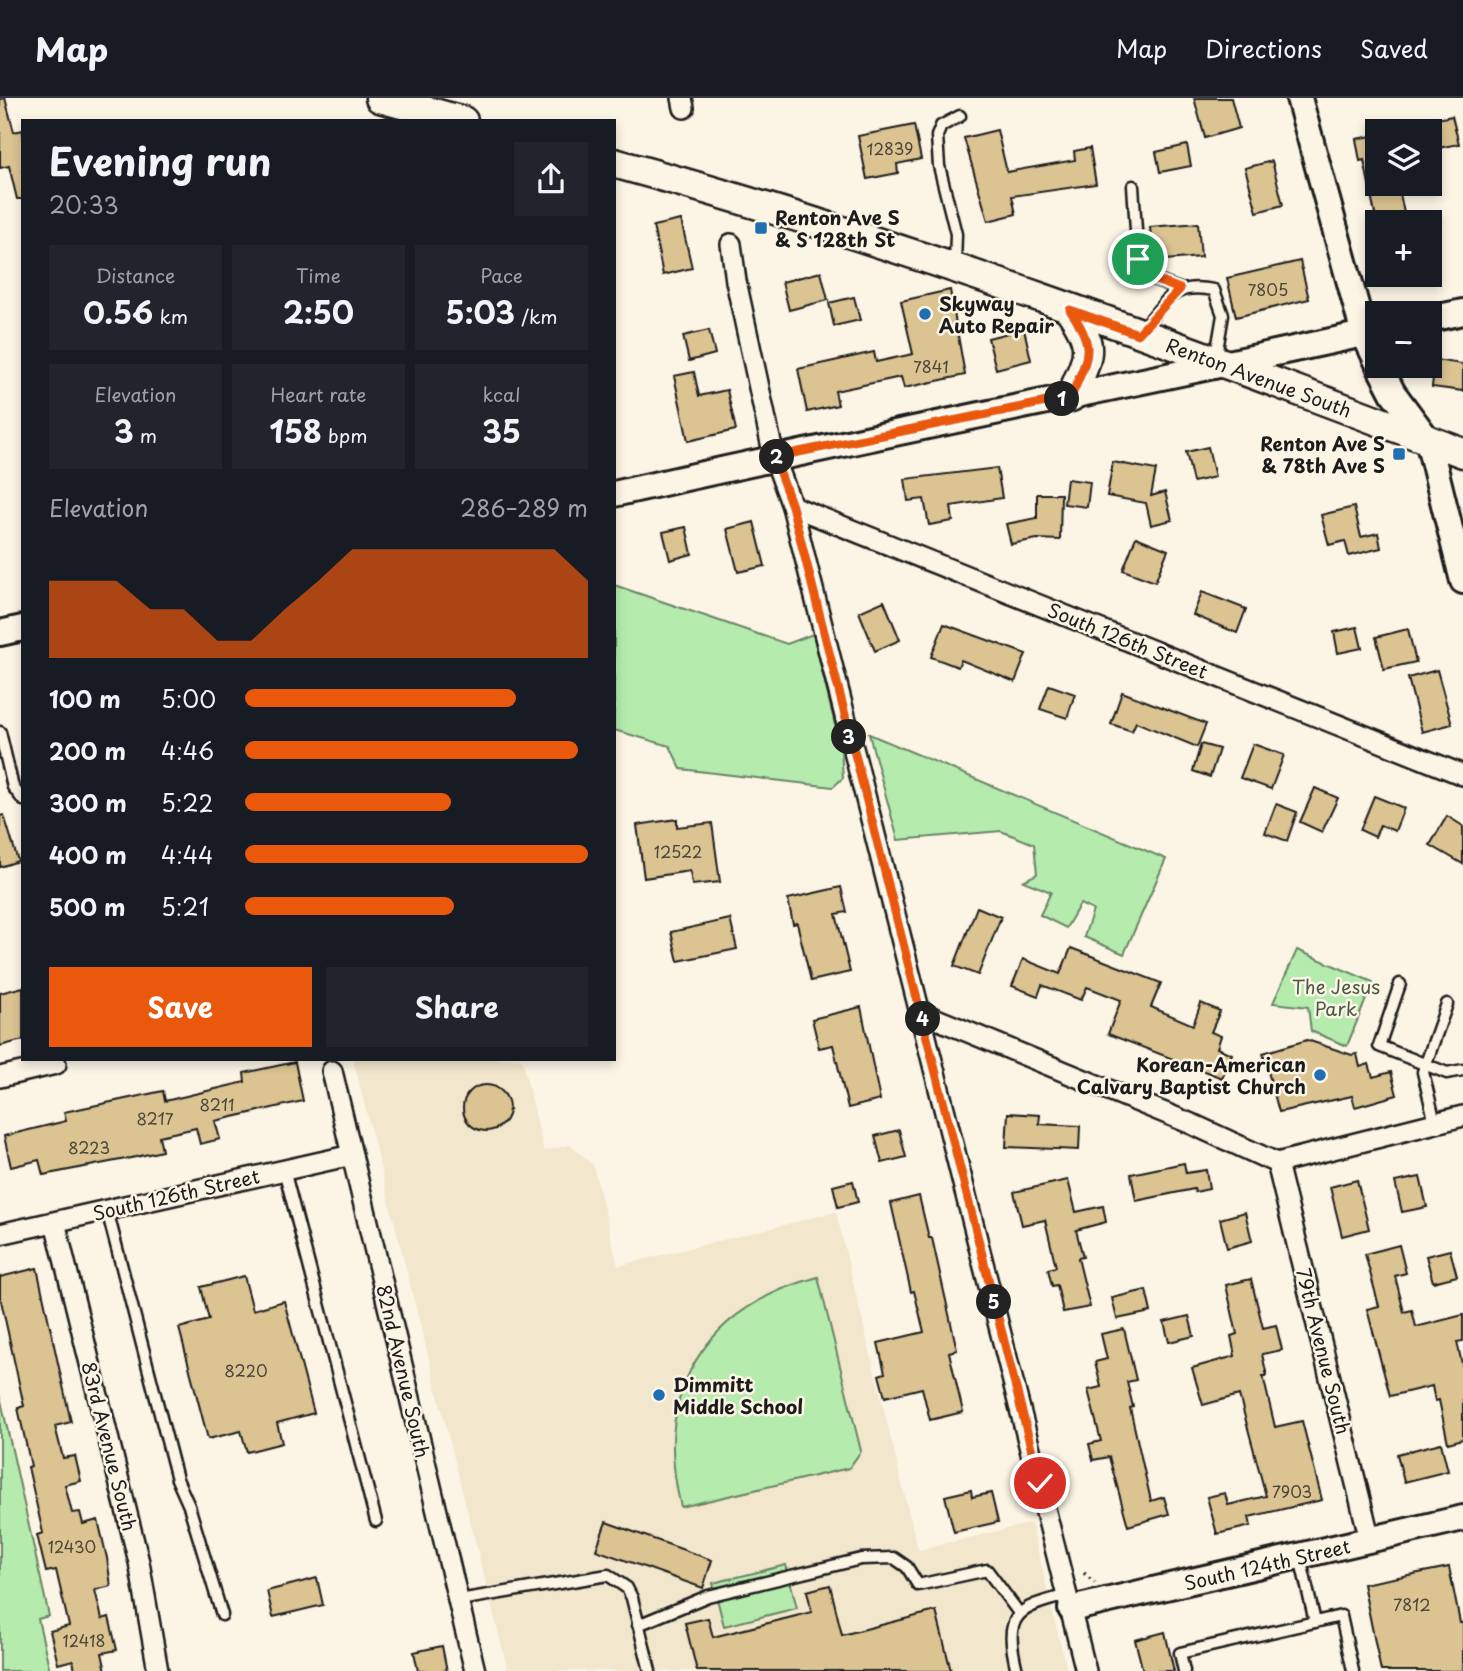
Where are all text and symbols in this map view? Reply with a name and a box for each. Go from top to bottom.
text: Map [35,23,108,73]
text: Map [1116,30,1167,66]
text: Directions [1205,30,1322,66]
text: Saved [1360,30,1428,66]
map controls [1365,119,1442,378]
button: layers [1365,119,1442,196]
text: Evening run [49,132,271,189]
house number: 12839 [867,136,913,160]
button: share [514,142,588,216]
text: 20:33 [49,187,119,222]
place label: Renton Ave S & S 128th St [775,203,900,253]
button: + [1365,210,1442,287]
marker: Renton Ave S & S 128th St [753,220,769,236]
pin [1108,229,1168,289]
icon: arrive [1119,240,1157,278]
text: Distance [96,261,175,289]
text: Time [296,261,341,289]
text: Pace [480,261,523,289]
house number: 7805 [1248,277,1288,301]
text: 0.56 [83,289,153,334]
text: 2:50 [283,289,354,334]
text: 5:03 [445,289,515,334]
place label: Skyway Auto Repair [939,289,1054,339]
button: − [1365,301,1442,378]
text: km [153,302,188,330]
text: /km [515,302,558,330]
marker: Skyway Auto Repair [917,306,933,322]
street label: Renton Avenue South [1162,330,1356,424]
house number: 7841 [913,354,949,378]
text: Elevation [95,380,176,408]
text: Heart rate [271,380,366,408]
text: kcal [483,380,520,408]
pin: 1 [1044,382,1080,416]
text: 1 [1057,384,1066,412]
text: 3 [114,408,134,453]
text: 158 [270,408,322,453]
text: 35 [482,408,521,453]
text: m [134,421,157,449]
text: bpm [322,421,367,449]
place label: Renton Ave S & 78th Ave S [1260,429,1385,479]
pin: 2 [760,440,794,474]
text: 2 [770,442,783,470]
marker: Renton Ave S & 78th Ave S [1391,446,1407,462]
text: Elevation [49,490,148,525]
text: 286–289 m [460,490,588,525]
street label: South 126th Street [1044,595,1212,685]
text: 100 m [49,681,121,716]
text: 5:00 [161,681,216,716]
pin: 3 [832,720,866,754]
text: 3 [842,722,855,750]
text: 200 m [49,733,126,768]
text: 4:46 [161,733,214,768]
text: 300 m [49,785,127,820]
text: 5:22 [161,785,213,820]
text: 400 m [49,837,127,872]
text: 4:44 [161,837,213,872]
house number: 12522 [654,839,702,863]
text: 500 m [49,889,126,924]
text: 5:21 [161,889,209,924]
button: Save [49,967,312,1047]
button: Share [326,967,588,1047]
park label: The Jesus Park [1292,972,1380,1022]
pin: 4 [906,1002,940,1037]
text: 4 [916,1004,929,1032]
place label: Korean-American Calvary Baptist Church [1077,1050,1306,1100]
marker: Korean-American Calvary Baptist Church [1312,1067,1328,1083]
house number: 8211 [200,1092,234,1116]
house number: 8217 [136,1106,174,1130]
house number: 8223 [68,1135,110,1159]
street label: South 126th Street [90,1161,262,1227]
street label: 79th Avenue South [1290,1265,1358,1437]
street label: 82nd Avenue South [370,1282,438,1460]
pin: 5 [976,1284,1012,1320]
text: 5 [987,1287,1000,1315]
street label: 83rd Avenue South [75,1358,145,1534]
house number: 8220 [224,1358,268,1382]
place label: Dimmitt Middle School [673,1370,803,1420]
marker: Dimmitt Middle School [651,1387,667,1403]
pin [1010,1453,1070,1513]
icon: check [1021,1464,1059,1502]
house number: 7903 [1272,1479,1312,1503]
street label: South 124th Street [1181,1531,1353,1597]
house number: 12430 [48,1534,96,1558]
house number: 7812 [1393,1592,1431,1616]
house number: 12418 [63,1628,105,1652]

